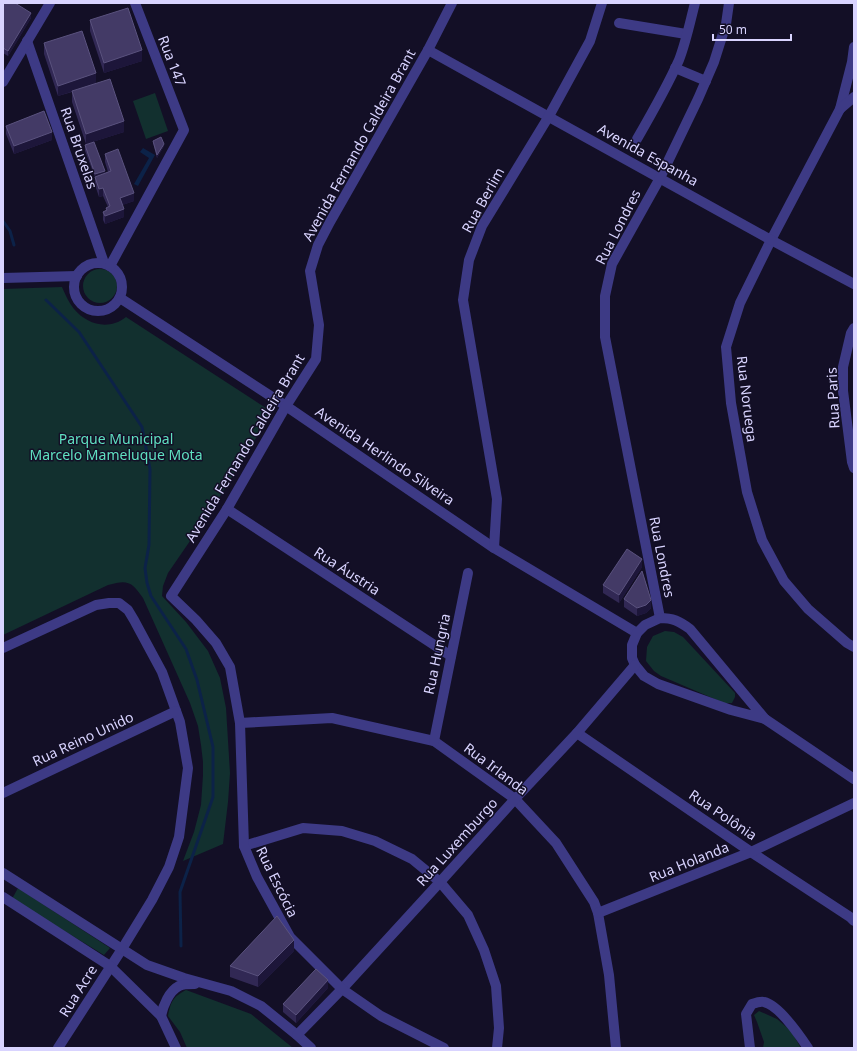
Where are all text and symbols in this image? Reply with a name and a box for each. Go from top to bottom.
scale bar [713,16,791,42]
text: 50 m [719,21,747,38]
street label: Rua 147 [154,33,191,89]
street label: Avenida Fernando Caldeira Brant [298,45,419,244]
street label: Rua Bruxelas [57,104,102,192]
street label: Avenida Espanha [594,119,702,190]
street label: Rua Berlim [457,164,508,236]
street label: Rua Londres [590,186,645,268]
street label: Avenida Fernando Caldeira Brant [181,350,309,546]
street label: Rua Noruega [733,355,762,443]
street label: Rua Paris [821,367,844,429]
street label: Avenida Herlindo Silveira [312,402,459,509]
park label: Parque Municipal Marcelo Mameluque Mota [29,429,203,464]
street label: Rua Londres [645,515,680,599]
street label: Rua Áustria [310,542,384,599]
street label: Rua Hungria [419,612,454,696]
street label: Rua Reino Unido [29,707,136,770]
street label: Rua Irlanda [460,738,532,799]
street label: Rua Polônia [686,785,761,844]
street label: Rua Luxemburgo [412,793,501,890]
street label: Rua Holanda [646,837,731,886]
street label: Rua Escócia [252,843,303,920]
street label: Rua Acre [54,961,101,1020]

